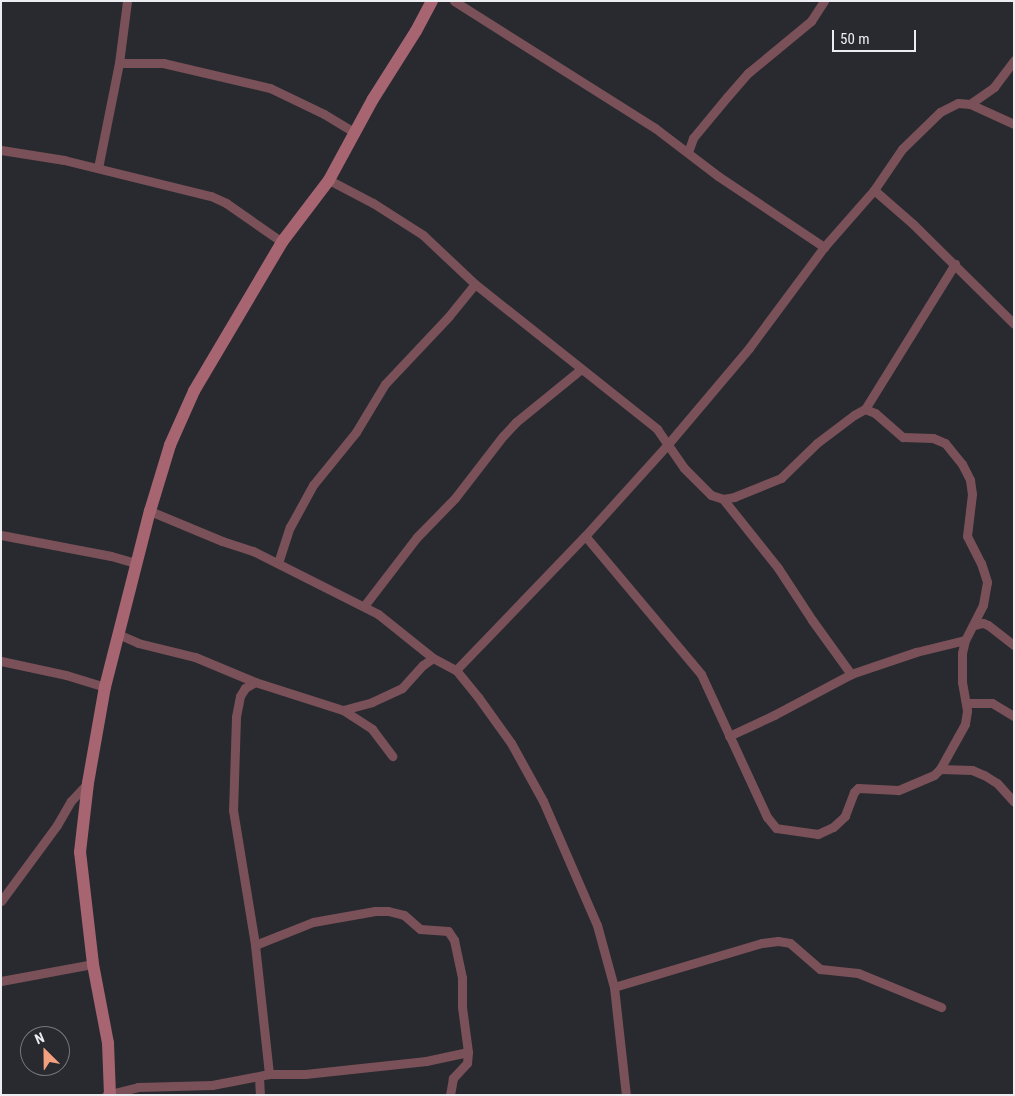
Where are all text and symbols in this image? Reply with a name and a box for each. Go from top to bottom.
scale bar [835,20,919,52]
text: 50 m [840,30,870,48]
north arrow [20,1026,70,1076]
text: N [32,1029,47,1047]

